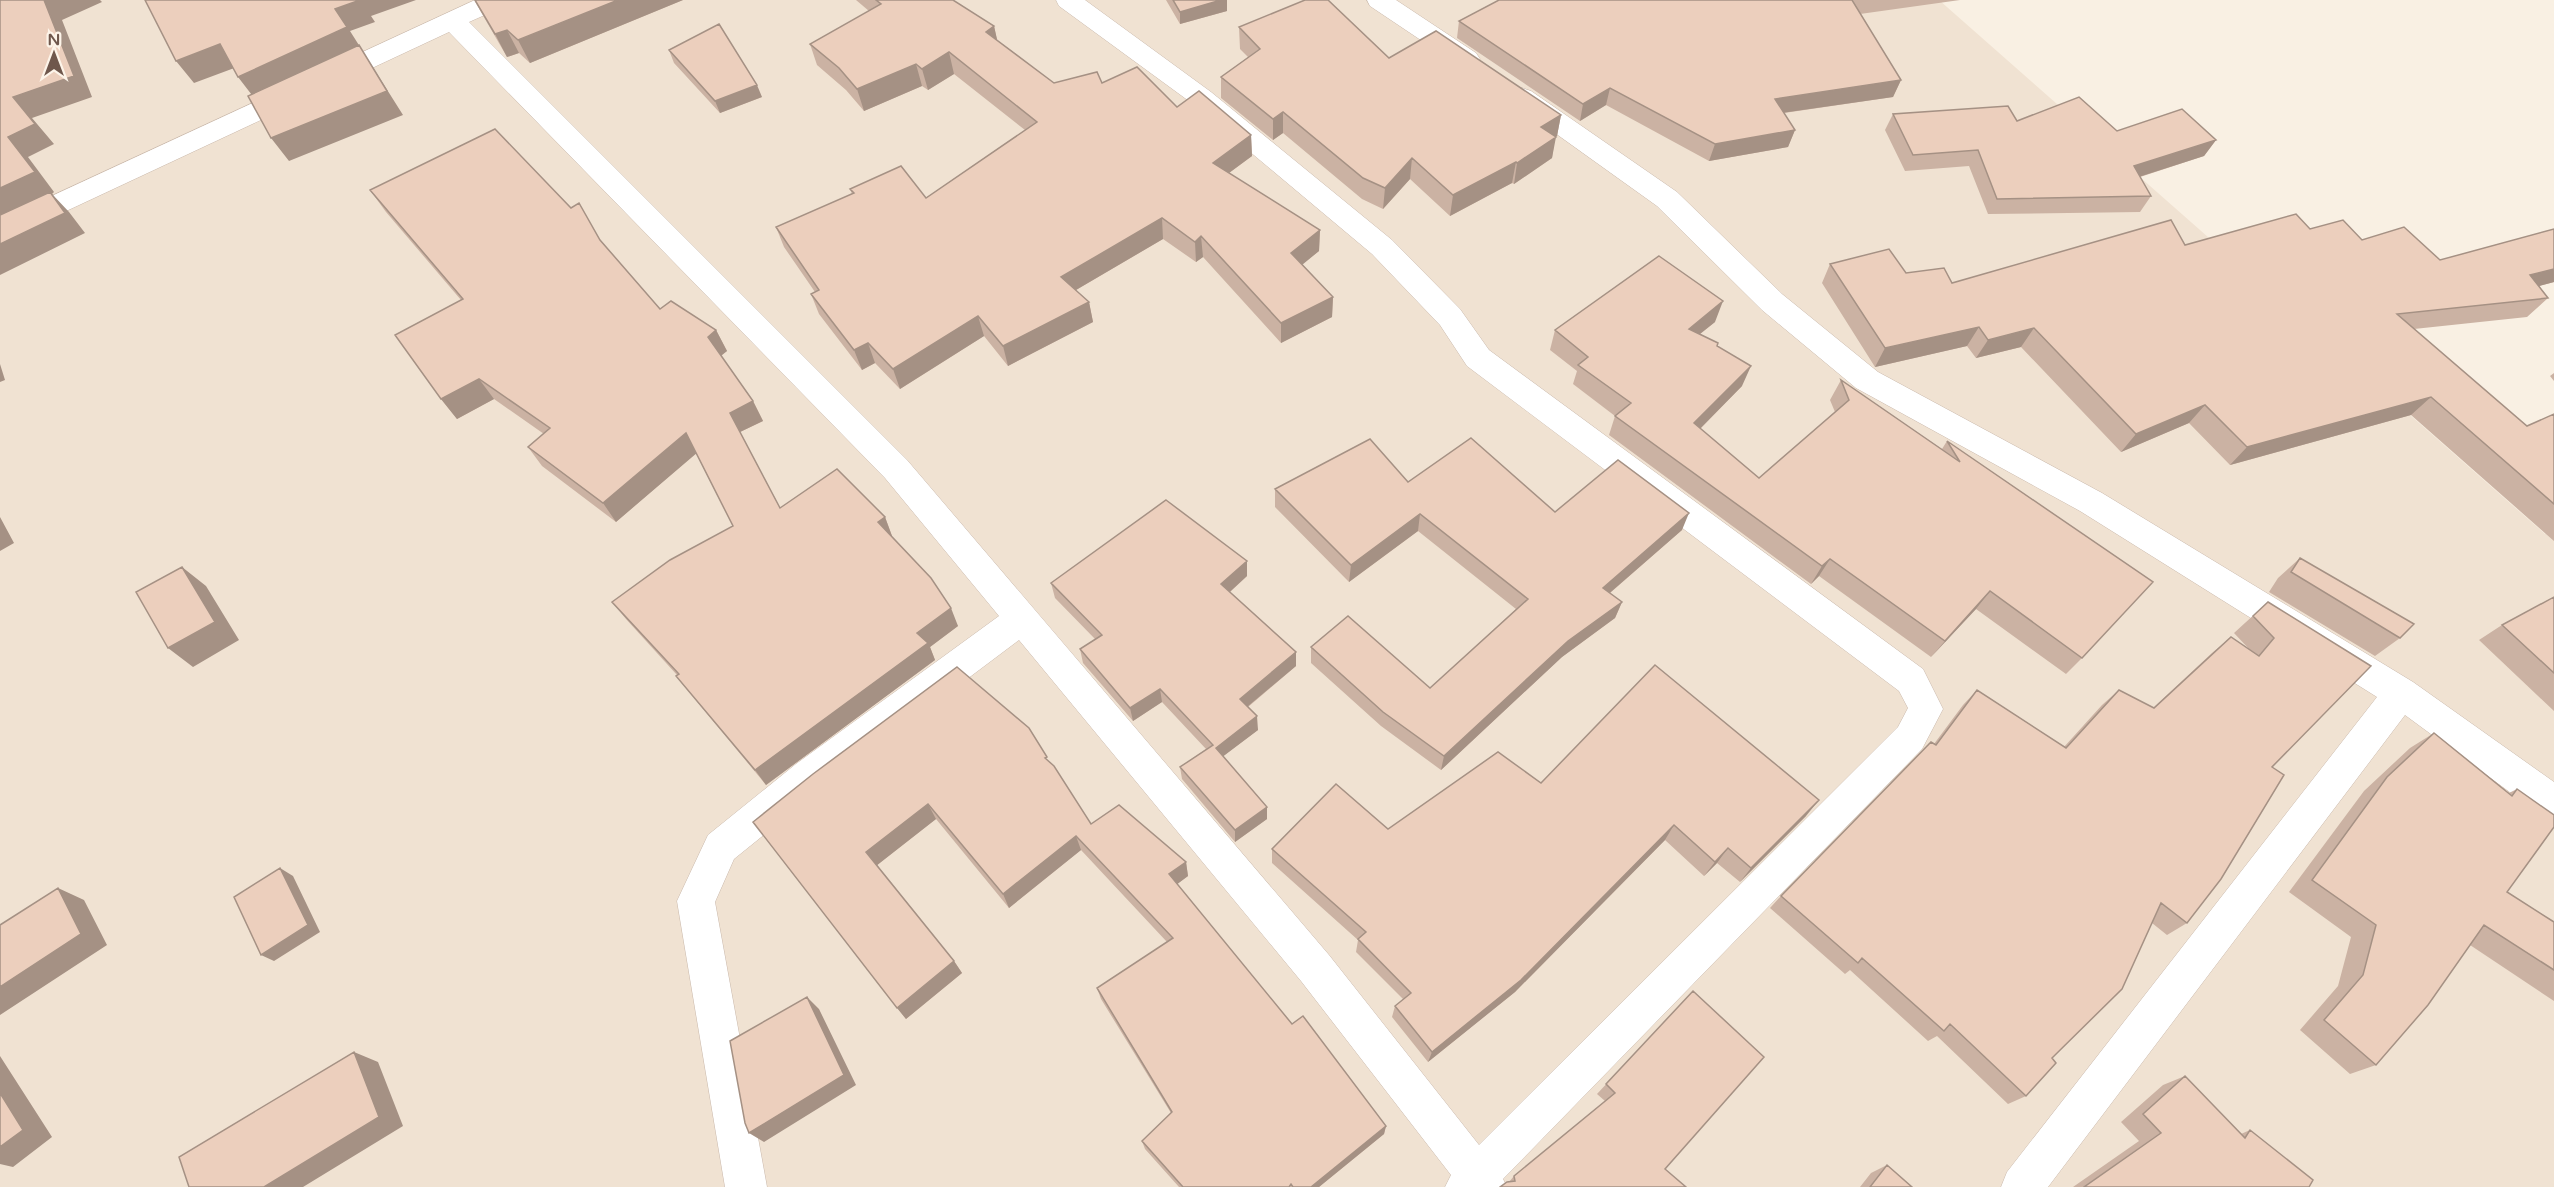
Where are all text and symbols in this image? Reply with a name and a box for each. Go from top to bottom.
north arrow [24,24,84,84]
text: N [48,30,60,50]

